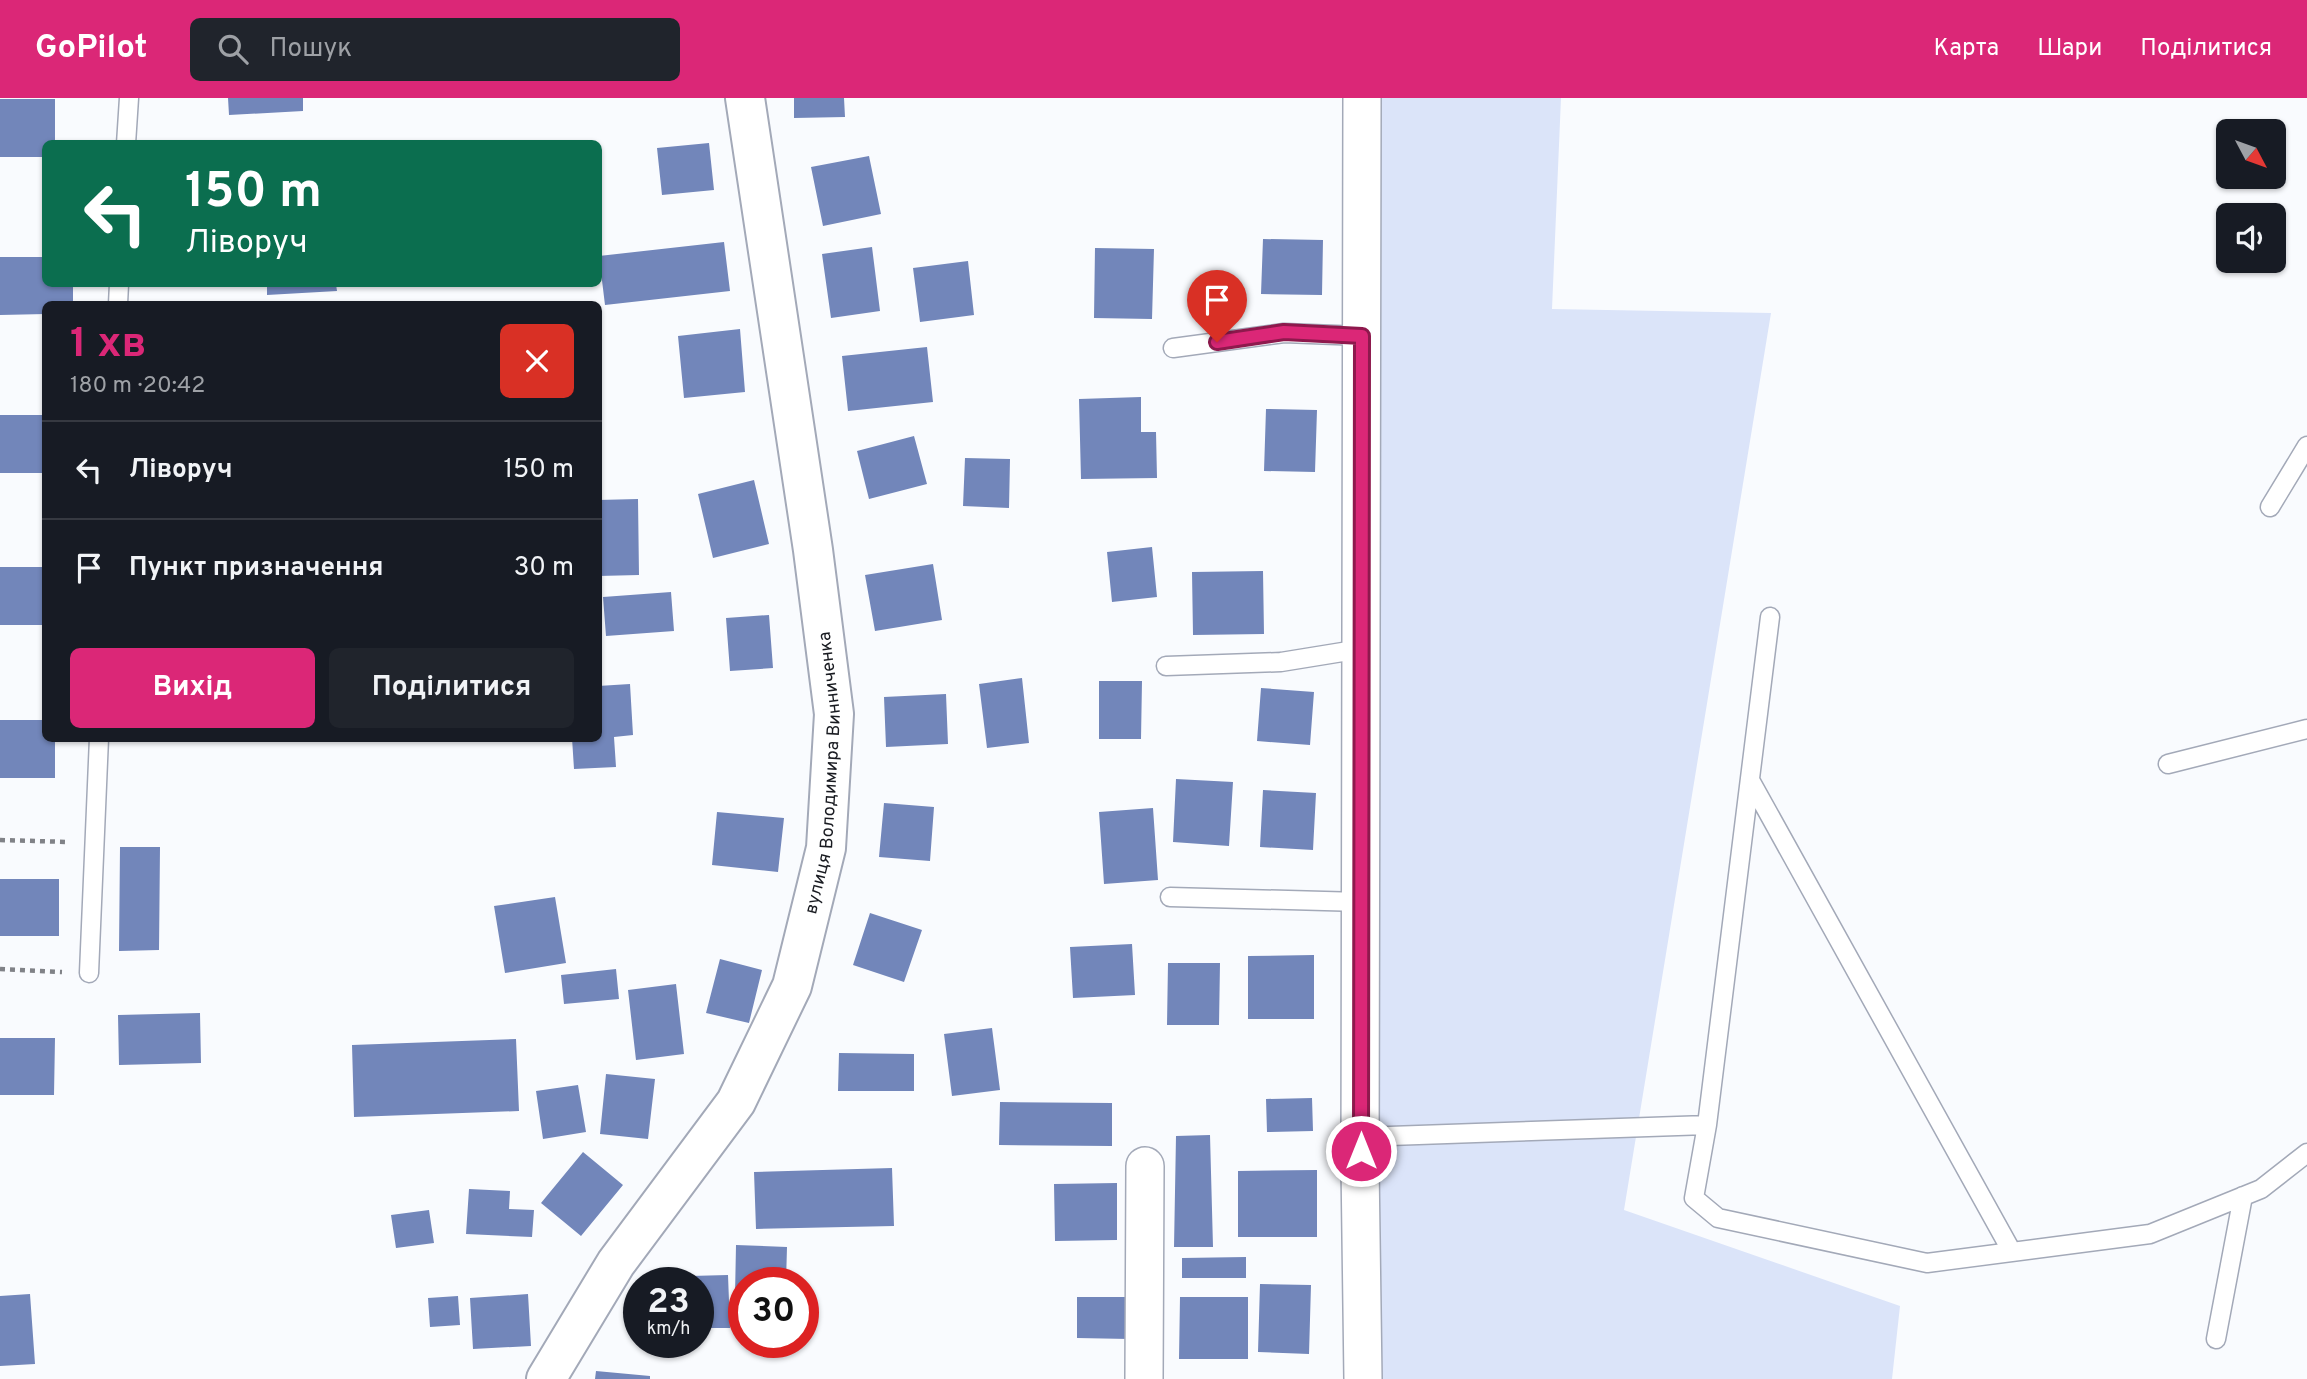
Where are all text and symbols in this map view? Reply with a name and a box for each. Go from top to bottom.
search box [190,18,680,81]
text: GoPilot [35,28,148,70]
icon: search [214,30,252,68]
text: Пошук [270,33,352,66]
text: Карта [1934,34,1999,64]
text: Шари [2037,34,2102,64]
text: Поділитися [2140,34,2272,64]
north arrow [2216,119,2286,189]
map controls [2216,119,2286,273]
text: 150 m [185,163,322,225]
icon: left [70,168,161,259]
button: sound [2216,203,2286,273]
text: Ліворуч [185,224,308,264]
pin [1187,270,1247,342]
icon: arrive [1198,281,1236,319]
text: 1 хв [70,319,147,372]
button: close [500,324,574,398]
text: 180 m · 20:42 [70,372,205,401]
icon: left [70,451,108,489]
text: Ліворуч [129,454,232,487]
text: 150 m [503,454,574,487]
icon: arrive [70,549,108,587]
text: Пункт призначення [129,552,383,585]
text: 30 m [514,552,574,585]
street label: вулиця Володимира Винниченка [800,630,847,917]
button: Вихід [70,648,315,728]
button: Поділитися [329,648,574,728]
position arrow [1324,1114,1398,1188]
speed limit sign: 30 [728,1267,819,1358]
text: 23 [647,1281,690,1325]
text: km/h [647,1318,690,1341]

